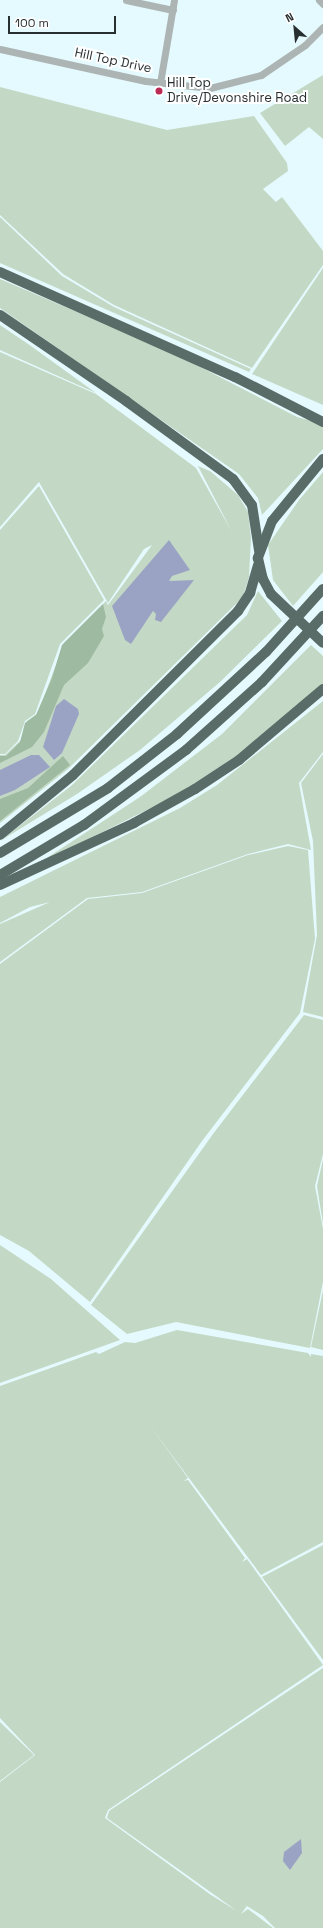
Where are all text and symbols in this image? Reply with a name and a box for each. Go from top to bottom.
scale bar [10,8,118,34]
north arrow [275,8,315,48]
text: N [283,9,296,25]
text: 100 m [15,15,49,31]
street label: Hill Top Drive [73,45,153,77]
place label: Hill Top Drive/Devonshire Road [167,76,307,107]
marker: Hill Top Drive/Devonshire Road [154,86,164,96]

